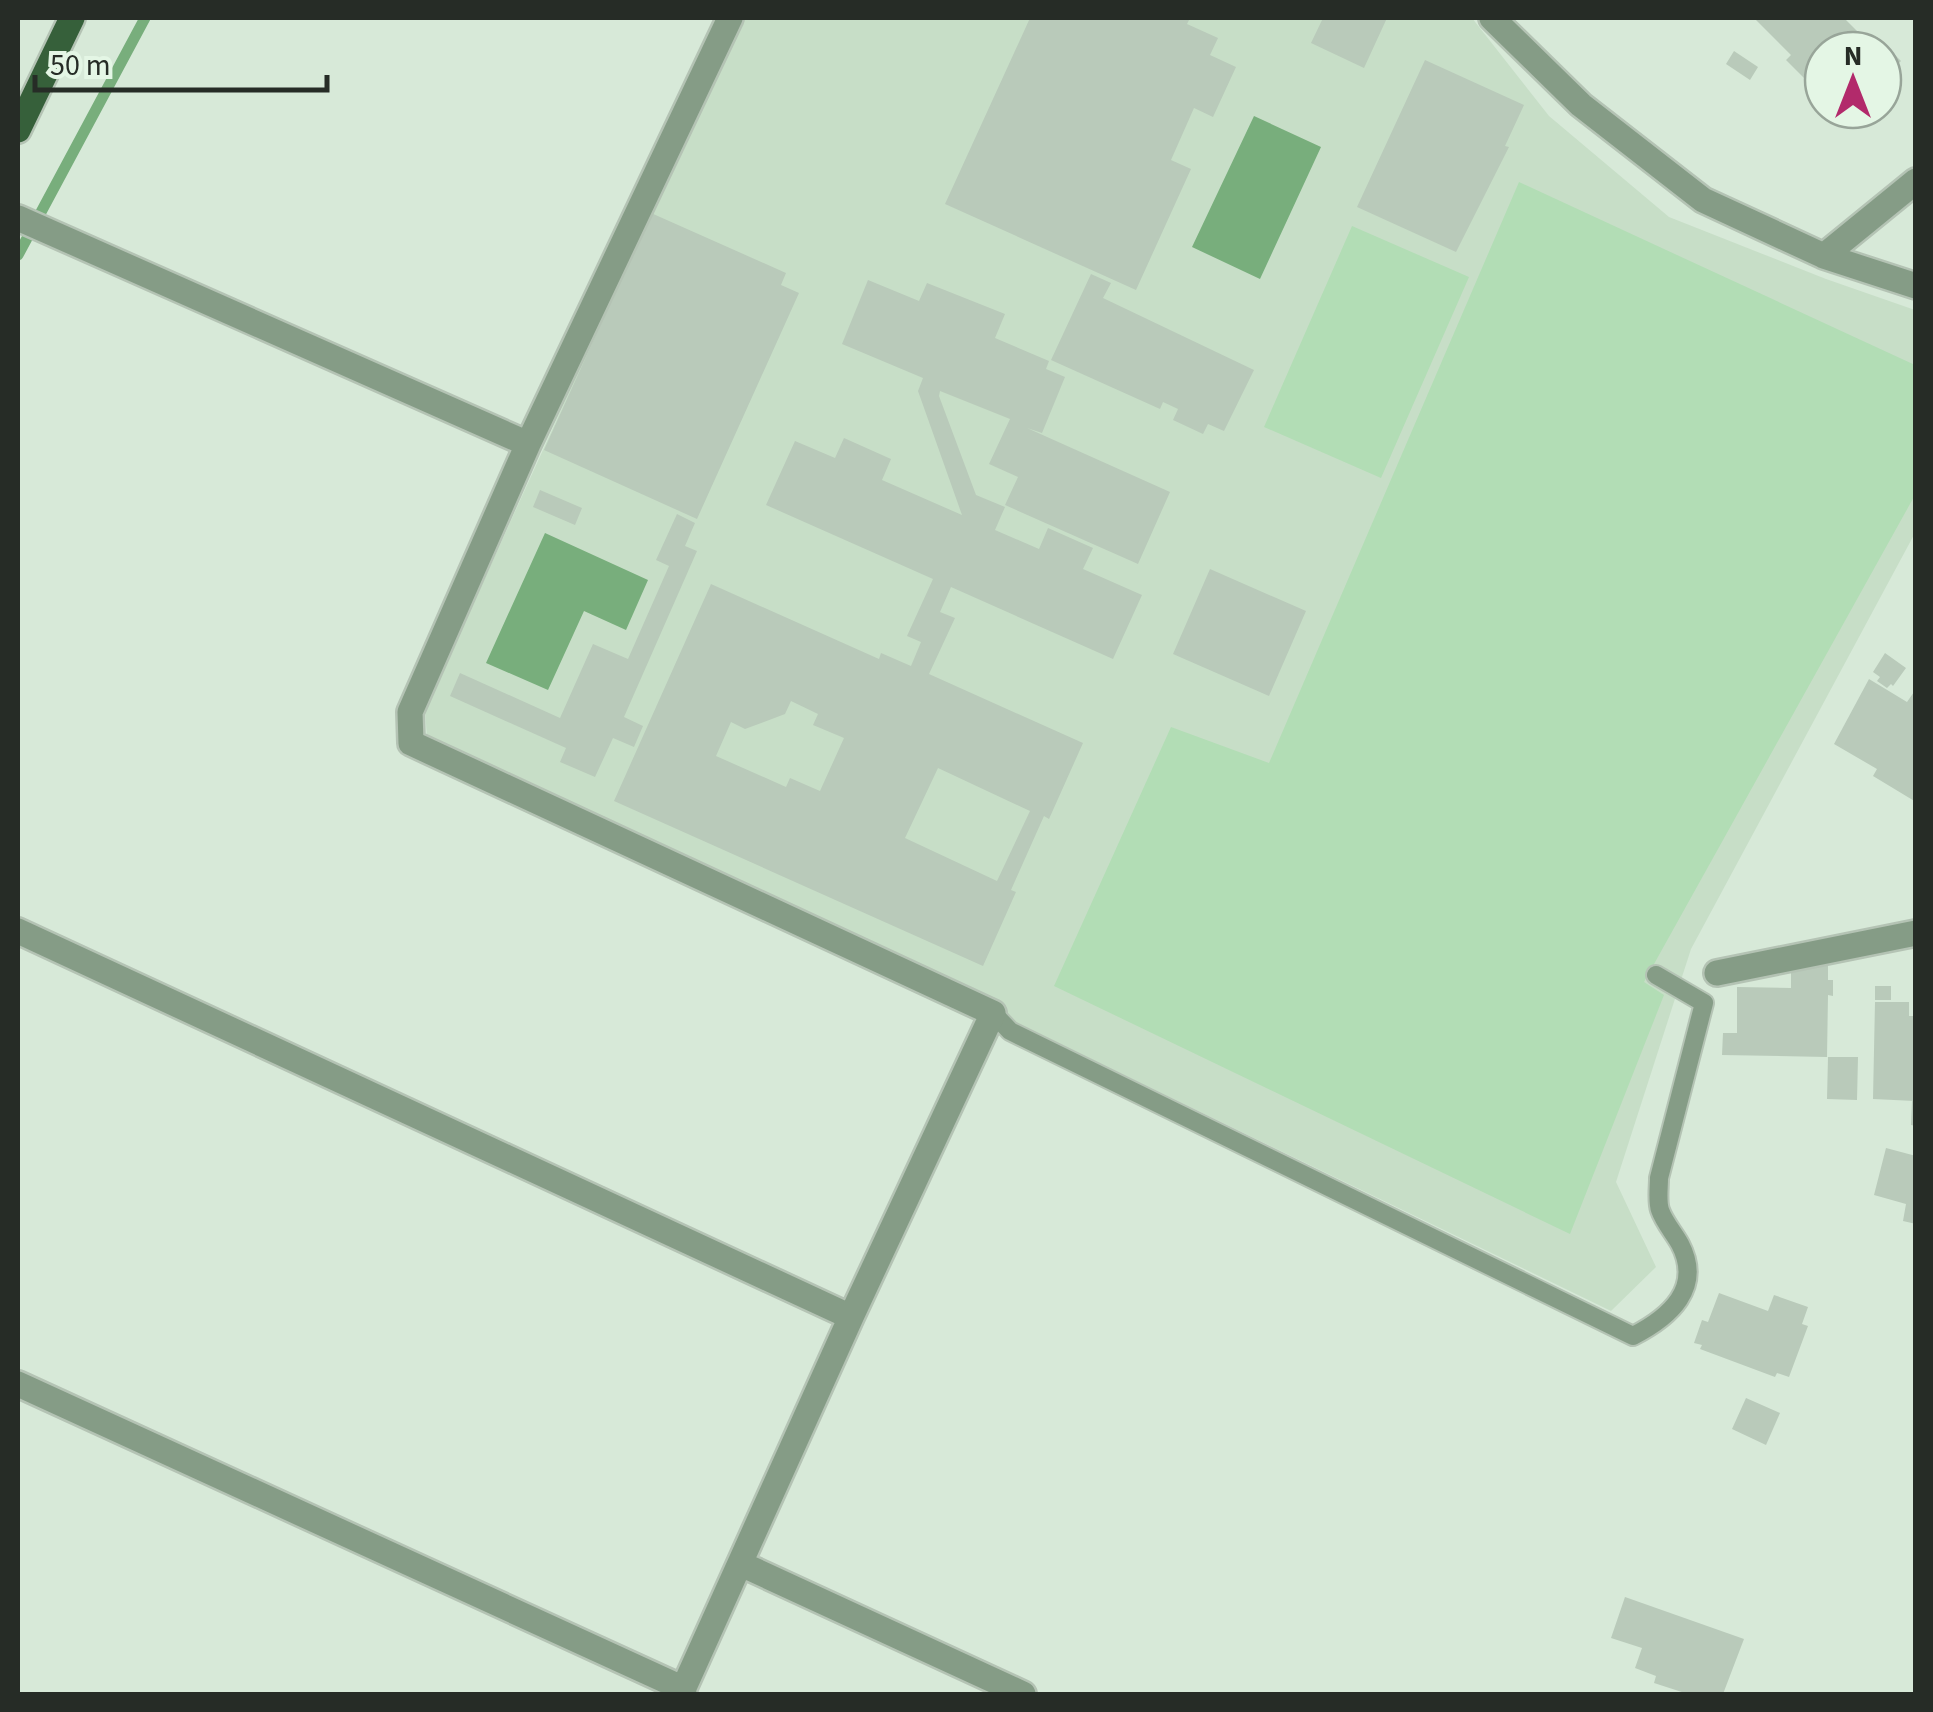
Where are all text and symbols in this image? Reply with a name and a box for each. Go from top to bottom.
scale bar [35,30,328,92]
north arrow [1803,30,1903,130]
text: N [1844,36,1862,76]
text: 50 m [50,44,111,87]

